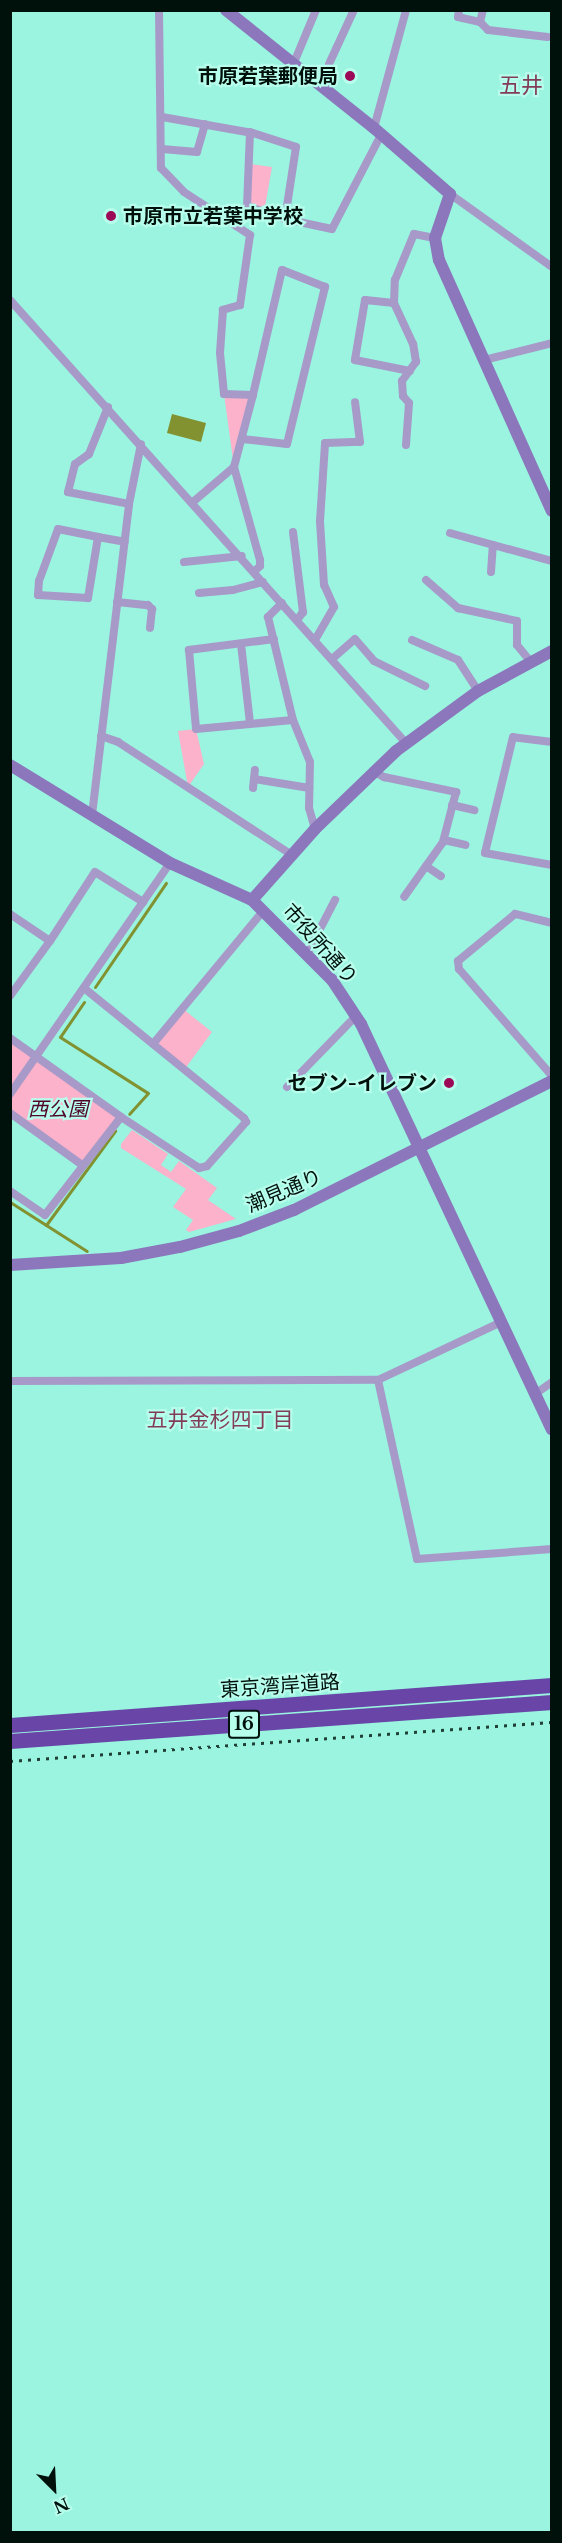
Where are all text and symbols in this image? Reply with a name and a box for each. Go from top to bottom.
place label: 市原若葉郵便局 [198,64,338,88]
marker: 市原若葉郵便局 [343,69,357,83]
district label: 五井 [499,73,543,99]
place label: 市原市立若葉中学校 [123,204,303,228]
marker: 市原市立若葉中学校 [104,209,118,223]
street label: 市役所通り [278,899,362,989]
place label: セブン-イレブン [288,1071,437,1095]
marker: セブン-イレブン [442,1076,456,1090]
park label: 西公園 [28,1097,88,1121]
street label: 潮見通り [242,1164,326,1218]
district label: 五井金杉四丁目 [147,1407,293,1433]
street label: 東京湾岸道路 [219,1670,341,1702]
road number: 16 [228,1709,260,1739]
north arrow [24,2459,84,2519]
text: N [50,2493,72,2518]

